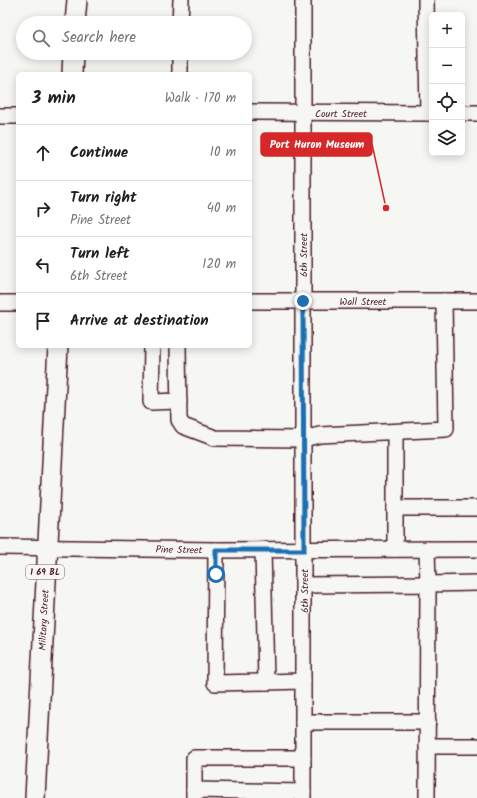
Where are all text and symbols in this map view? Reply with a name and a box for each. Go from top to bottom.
map controls [429,12,465,156]
button: + [429,12,465,48]
search box [16,16,252,60]
text: Search here [62,26,136,50]
icon: search [30,27,52,49]
button: − [429,48,465,84]
button: locate [429,84,465,120]
text: 3 min [32,85,76,112]
text: Walk · 170 m [165,88,236,109]
street label: Court Street [315,106,367,122]
button: layers [429,120,465,156]
callout: Port Huron Museum [261,133,372,156]
text: Port Huron Museum [270,136,364,154]
text: Continue [70,141,128,165]
icon: ahead [32,142,54,164]
text: 10 m [210,142,236,163]
text: Turn right [70,186,137,210]
icon: right [32,198,54,220]
text: 40 m [207,198,236,219]
text: Pine Street [70,210,131,231]
street label: 6th Street [296,233,312,277]
text: Turn left [70,242,130,266]
icon: left [32,254,54,276]
text: 120 m [202,254,236,275]
text: 6th Street [70,266,127,287]
route end [294,292,312,310]
street label: Wall Street [340,294,387,310]
text: Arrive at destination [70,309,209,333]
icon: arrive [32,310,54,332]
street label: Pine Street [155,542,203,558]
road number: I 69 BL [26,565,64,579]
route start [207,565,225,583]
street label: 6th Street [297,569,313,613]
street label: Military Street [34,589,54,651]

